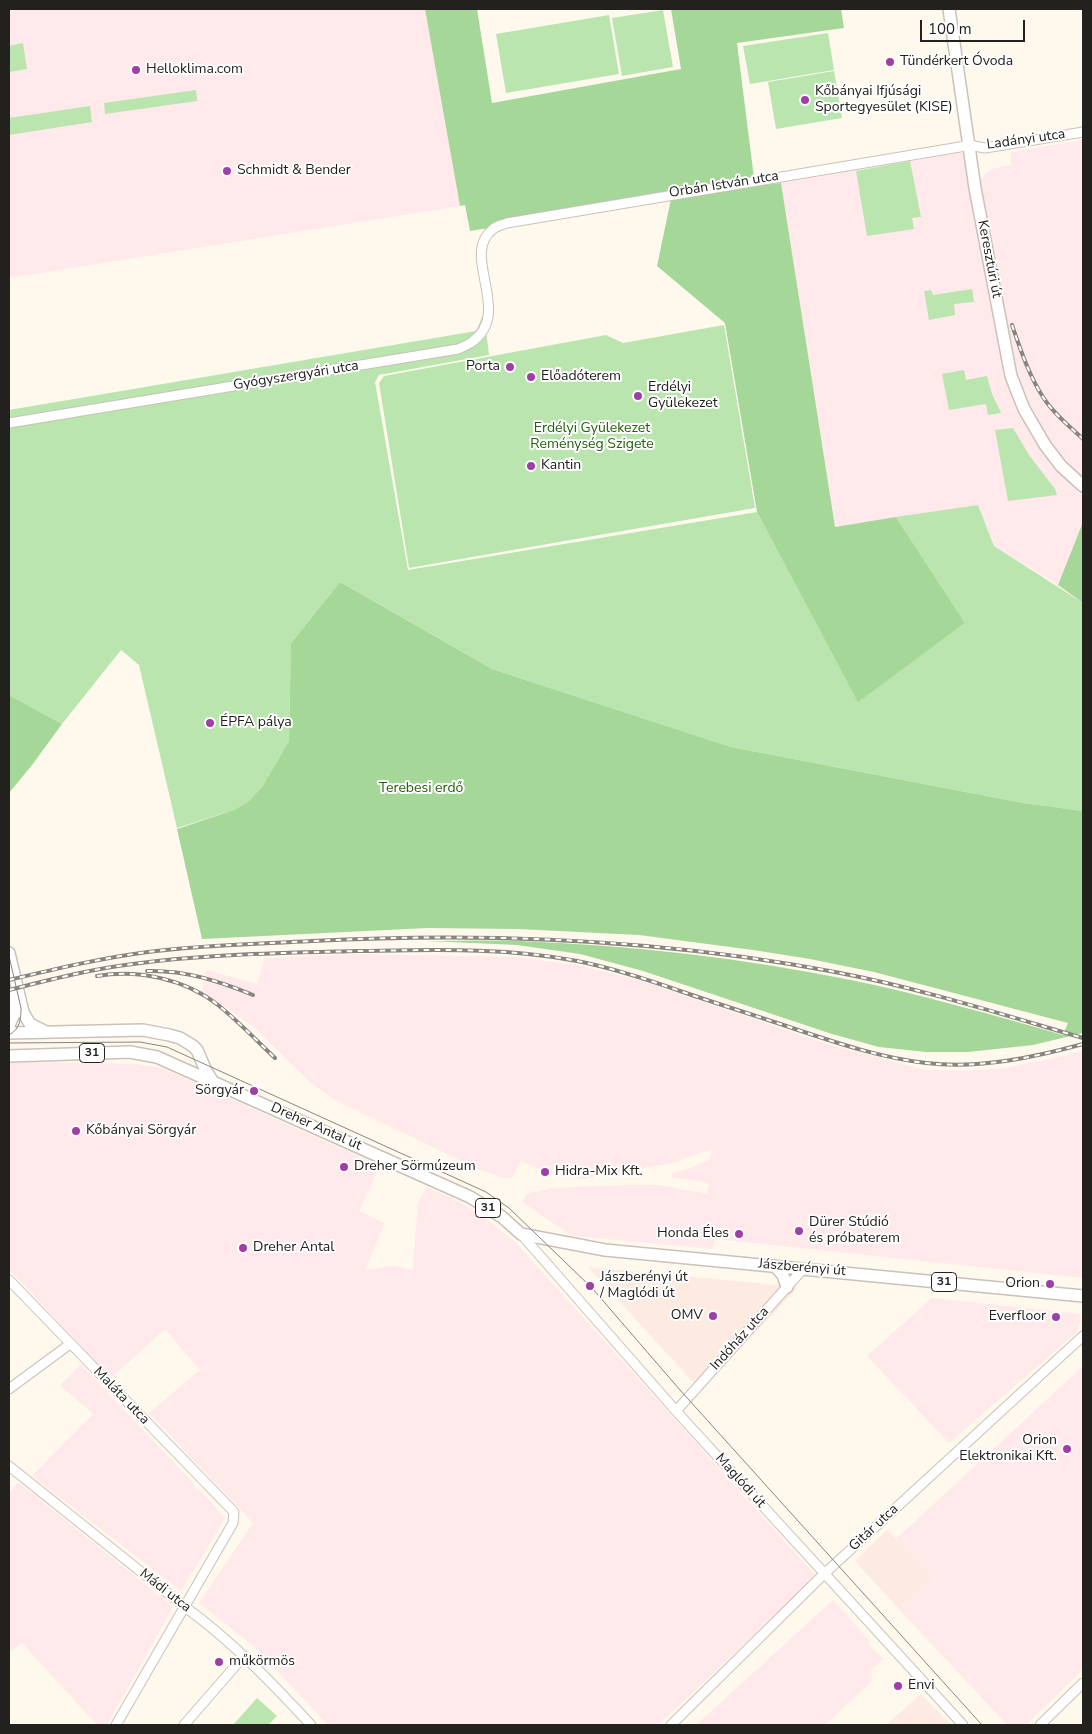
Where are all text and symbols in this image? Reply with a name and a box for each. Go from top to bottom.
scale bar [922,10,1027,42]
text: 100 m [928,19,972,39]
place label: Tündérkert Óvoda [900,54,1013,70]
marker: Tündérkert Óvoda [884,56,896,68]
place label: Helloklima.com [146,62,243,78]
marker: Helloklima.com [130,64,142,76]
place label: Kőbányai Ifjúsági Sportegyesület (KISE) [815,84,953,116]
marker: Kőbányai Ifjúsági Sportegyesület (KISE) [799,94,811,106]
street label: Ladányi utca [986,126,1066,154]
place label: Schmidt & Bender [237,163,351,179]
marker: Schmidt & Bender [221,165,233,177]
street label: Orbán István utca [668,168,780,202]
street label: Keresztúri út [973,219,1005,299]
street label: Gyógyszergyári utca [232,358,360,394]
place label: Porta [466,359,500,375]
marker: Porta [504,361,516,373]
place label: Előadóterem [541,369,621,385]
marker: Előadóterem [525,371,537,383]
place label: Erdélyi Gyülekezet [648,380,718,412]
marker: Erdélyi Gyülekezet [632,390,644,402]
park label: Erdélyi Gyülekezet Reménység Szigete [530,421,654,454]
place label: Kantin [541,458,581,474]
marker: Kantin [525,460,537,472]
place label: ÉPFA pálya [220,715,292,731]
marker: ÉPFA pálya [204,717,216,729]
park label: Terebesi erdő [379,781,463,797]
road number: 31 [80,1044,104,1062]
place label: Sörgyár [195,1083,244,1099]
marker: Sörgyár [248,1085,260,1097]
street label: Dreher Antal út [268,1099,364,1155]
place label: Kőbányai Sörgyár [86,1123,196,1139]
marker: Kőbányai Sörgyár [70,1125,82,1137]
place label: Dreher Sörmúzeum [354,1159,476,1175]
marker: Dreher Sörmúzeum [338,1161,350,1173]
place label: Hidra-Mix Kft. [555,1164,643,1180]
marker: Hidra-Mix Kft. [539,1166,551,1178]
road number: 31 [476,1198,500,1218]
place label: Dürer Stúdió és próbaterem [809,1215,900,1248]
marker: Dürer Stúdió és próbaterem [793,1225,805,1237]
place label: Honda Éles [657,1226,729,1242]
marker: Honda Éles [733,1228,745,1240]
place label: Dreher Antal [253,1240,334,1256]
marker: Dreher Antal [237,1242,249,1254]
street label: Jászberényi út [758,1256,846,1280]
place label: Jászberényi út / Maglódi út [600,1270,688,1302]
road number: 31 [932,1272,956,1291]
place label: Orion [1005,1276,1040,1292]
marker: Orion [1044,1278,1056,1290]
marker: Jászberényi út / Maglódi út [584,1280,596,1292]
street label: Indóház utca [707,1304,773,1374]
place label: OMV [671,1308,703,1324]
place label: Everfloor [989,1309,1046,1325]
marker: OMV [707,1310,719,1322]
marker: Everfloor [1050,1311,1062,1323]
street label: Maláta utca [89,1364,153,1428]
place label: Orion Elektronikai Kft. [959,1433,1057,1465]
marker: Orion Elektronikai Kft. [1061,1443,1073,1455]
street label: Maglódi út [711,1450,769,1512]
street label: Gitár utca [846,1501,902,1555]
street label: Mádi utca [136,1566,194,1616]
place label: műkörmös [229,1654,295,1670]
marker: műkörmös [213,1656,225,1668]
place label: Envi [908,1678,935,1694]
marker: Envi [892,1680,904,1692]

